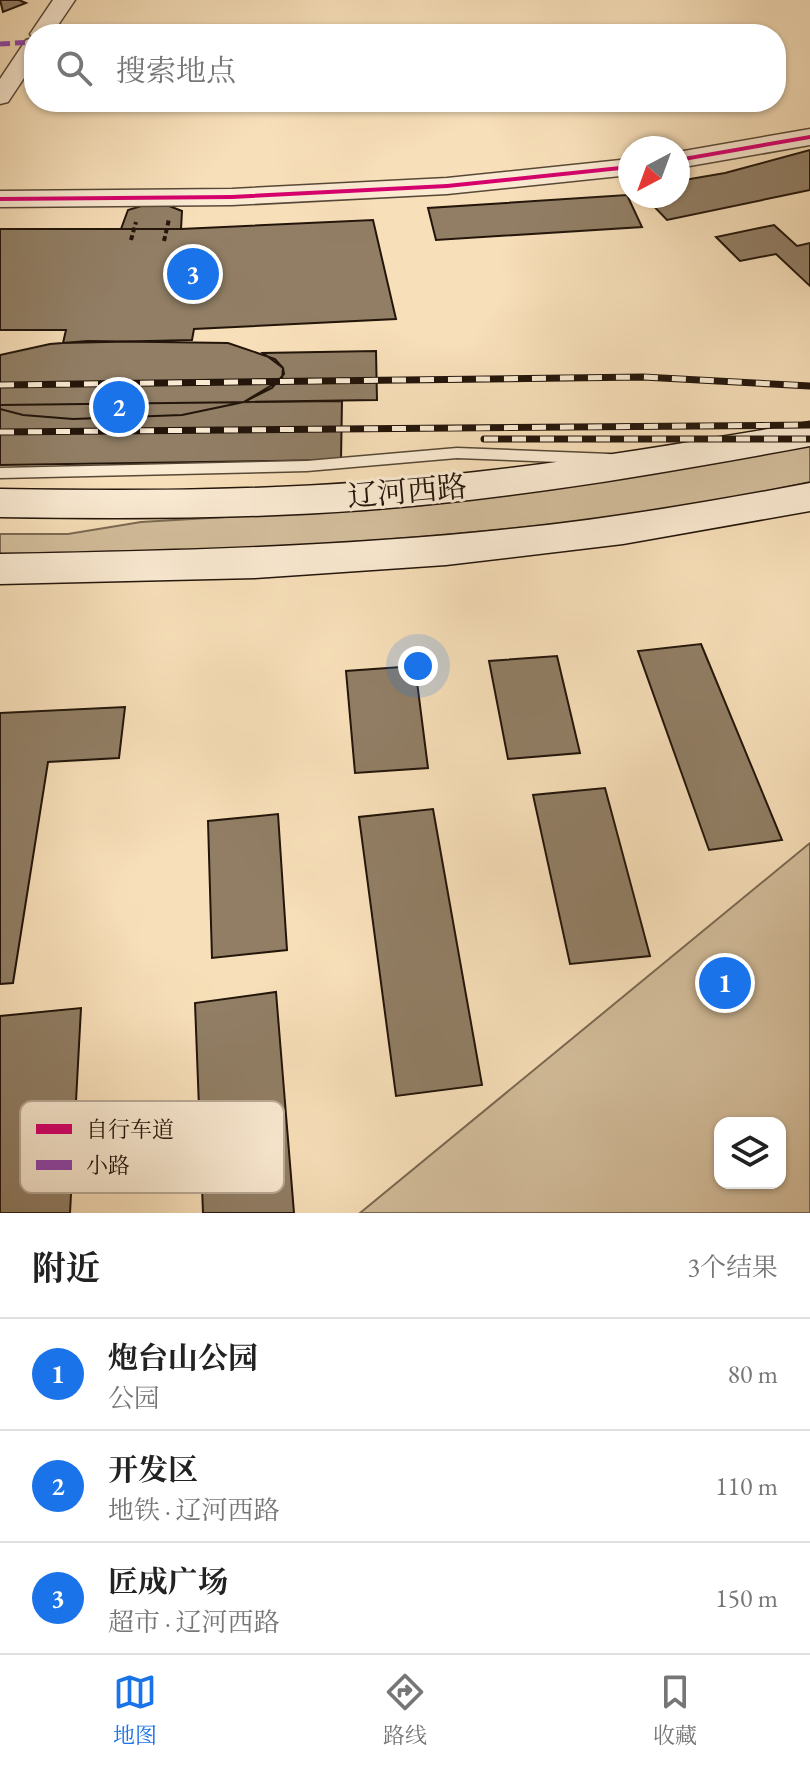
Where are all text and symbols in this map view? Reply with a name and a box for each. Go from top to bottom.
search box [24,24,786,112]
icon: search [52,46,96,90]
text: 搜索地点 [116,51,236,90]
north arrow [618,136,690,208]
pin: 3 [167,244,219,304]
pin: 2 [93,377,145,437]
street label: 辽河西路 [346,466,468,516]
your location [398,646,438,686]
pin: 1 [699,953,751,1013]
legend [20,1101,284,1193]
text: 自行车道 [86,1115,174,1144]
map controls [714,1117,786,1189]
button: layers [714,1117,786,1189]
text: 小路 [86,1151,130,1180]
text: 附近 [32,1246,100,1290]
text: 3个结果 [688,1250,778,1284]
text: 炮台山公园 [108,1338,258,1377]
text: 1 [51,1357,65,1391]
text: 80 m [728,1357,778,1391]
text: 公园 [108,1381,160,1415]
text: 开发区 [108,1450,198,1489]
text: 2 [51,1469,65,1503]
text: 110 m [715,1469,778,1503]
text: 地铁 · 辽河西路 [108,1493,280,1527]
text: 匠成广场 [108,1562,228,1601]
text: 3 [51,1581,65,1615]
text: 150 m [715,1581,778,1615]
text: 超市 · 辽河西路 [108,1605,280,1639]
tab: 地图 [113,1670,157,1750]
tab: 路线 [383,1670,427,1750]
tab: 收藏 [653,1670,697,1750]

